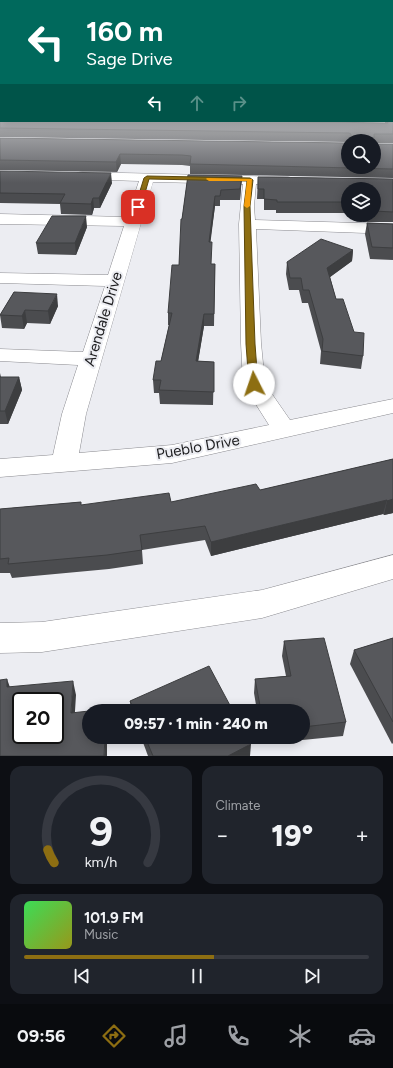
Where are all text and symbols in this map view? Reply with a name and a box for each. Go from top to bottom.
text: 160 m [86,14,163,48]
icon: left [20,16,72,68]
text: Sage Drive [86,48,173,70]
icon: left [144,92,166,114]
icon: ahead [186,92,208,114]
icon: right [228,92,250,114]
map controls [341,134,381,222]
button: search [341,134,381,174]
button: layers [341,182,381,222]
pin [121,190,155,224]
icon: arrive [127,196,149,218]
street label: Arendale Drive [80,269,126,369]
position arrow [233,363,275,405]
street label: Pueblo Drive [155,431,241,463]
speed limit sign: 20 [12,692,64,744]
text: 09:57 · 1 min · 240 m [124,715,268,733]
text: Climate [216,798,260,813]
text: 9 [89,806,113,856]
text: 19° [271,817,313,854]
text: − [216,822,229,849]
text: + [355,822,369,849]
text: km/h [84,853,117,871]
text: 101.9 FM [84,909,144,927]
text: Music [84,927,118,942]
icon: previous [71,965,93,987]
icon: pause [186,965,208,987]
icon: next [301,965,323,987]
icon: directions [100,1022,128,1050]
icon: music [162,1022,190,1050]
icon: phone [224,1022,252,1050]
icon: climate [286,1022,314,1050]
icon: car [348,1022,376,1050]
text: 09:56 [17,1025,65,1047]

